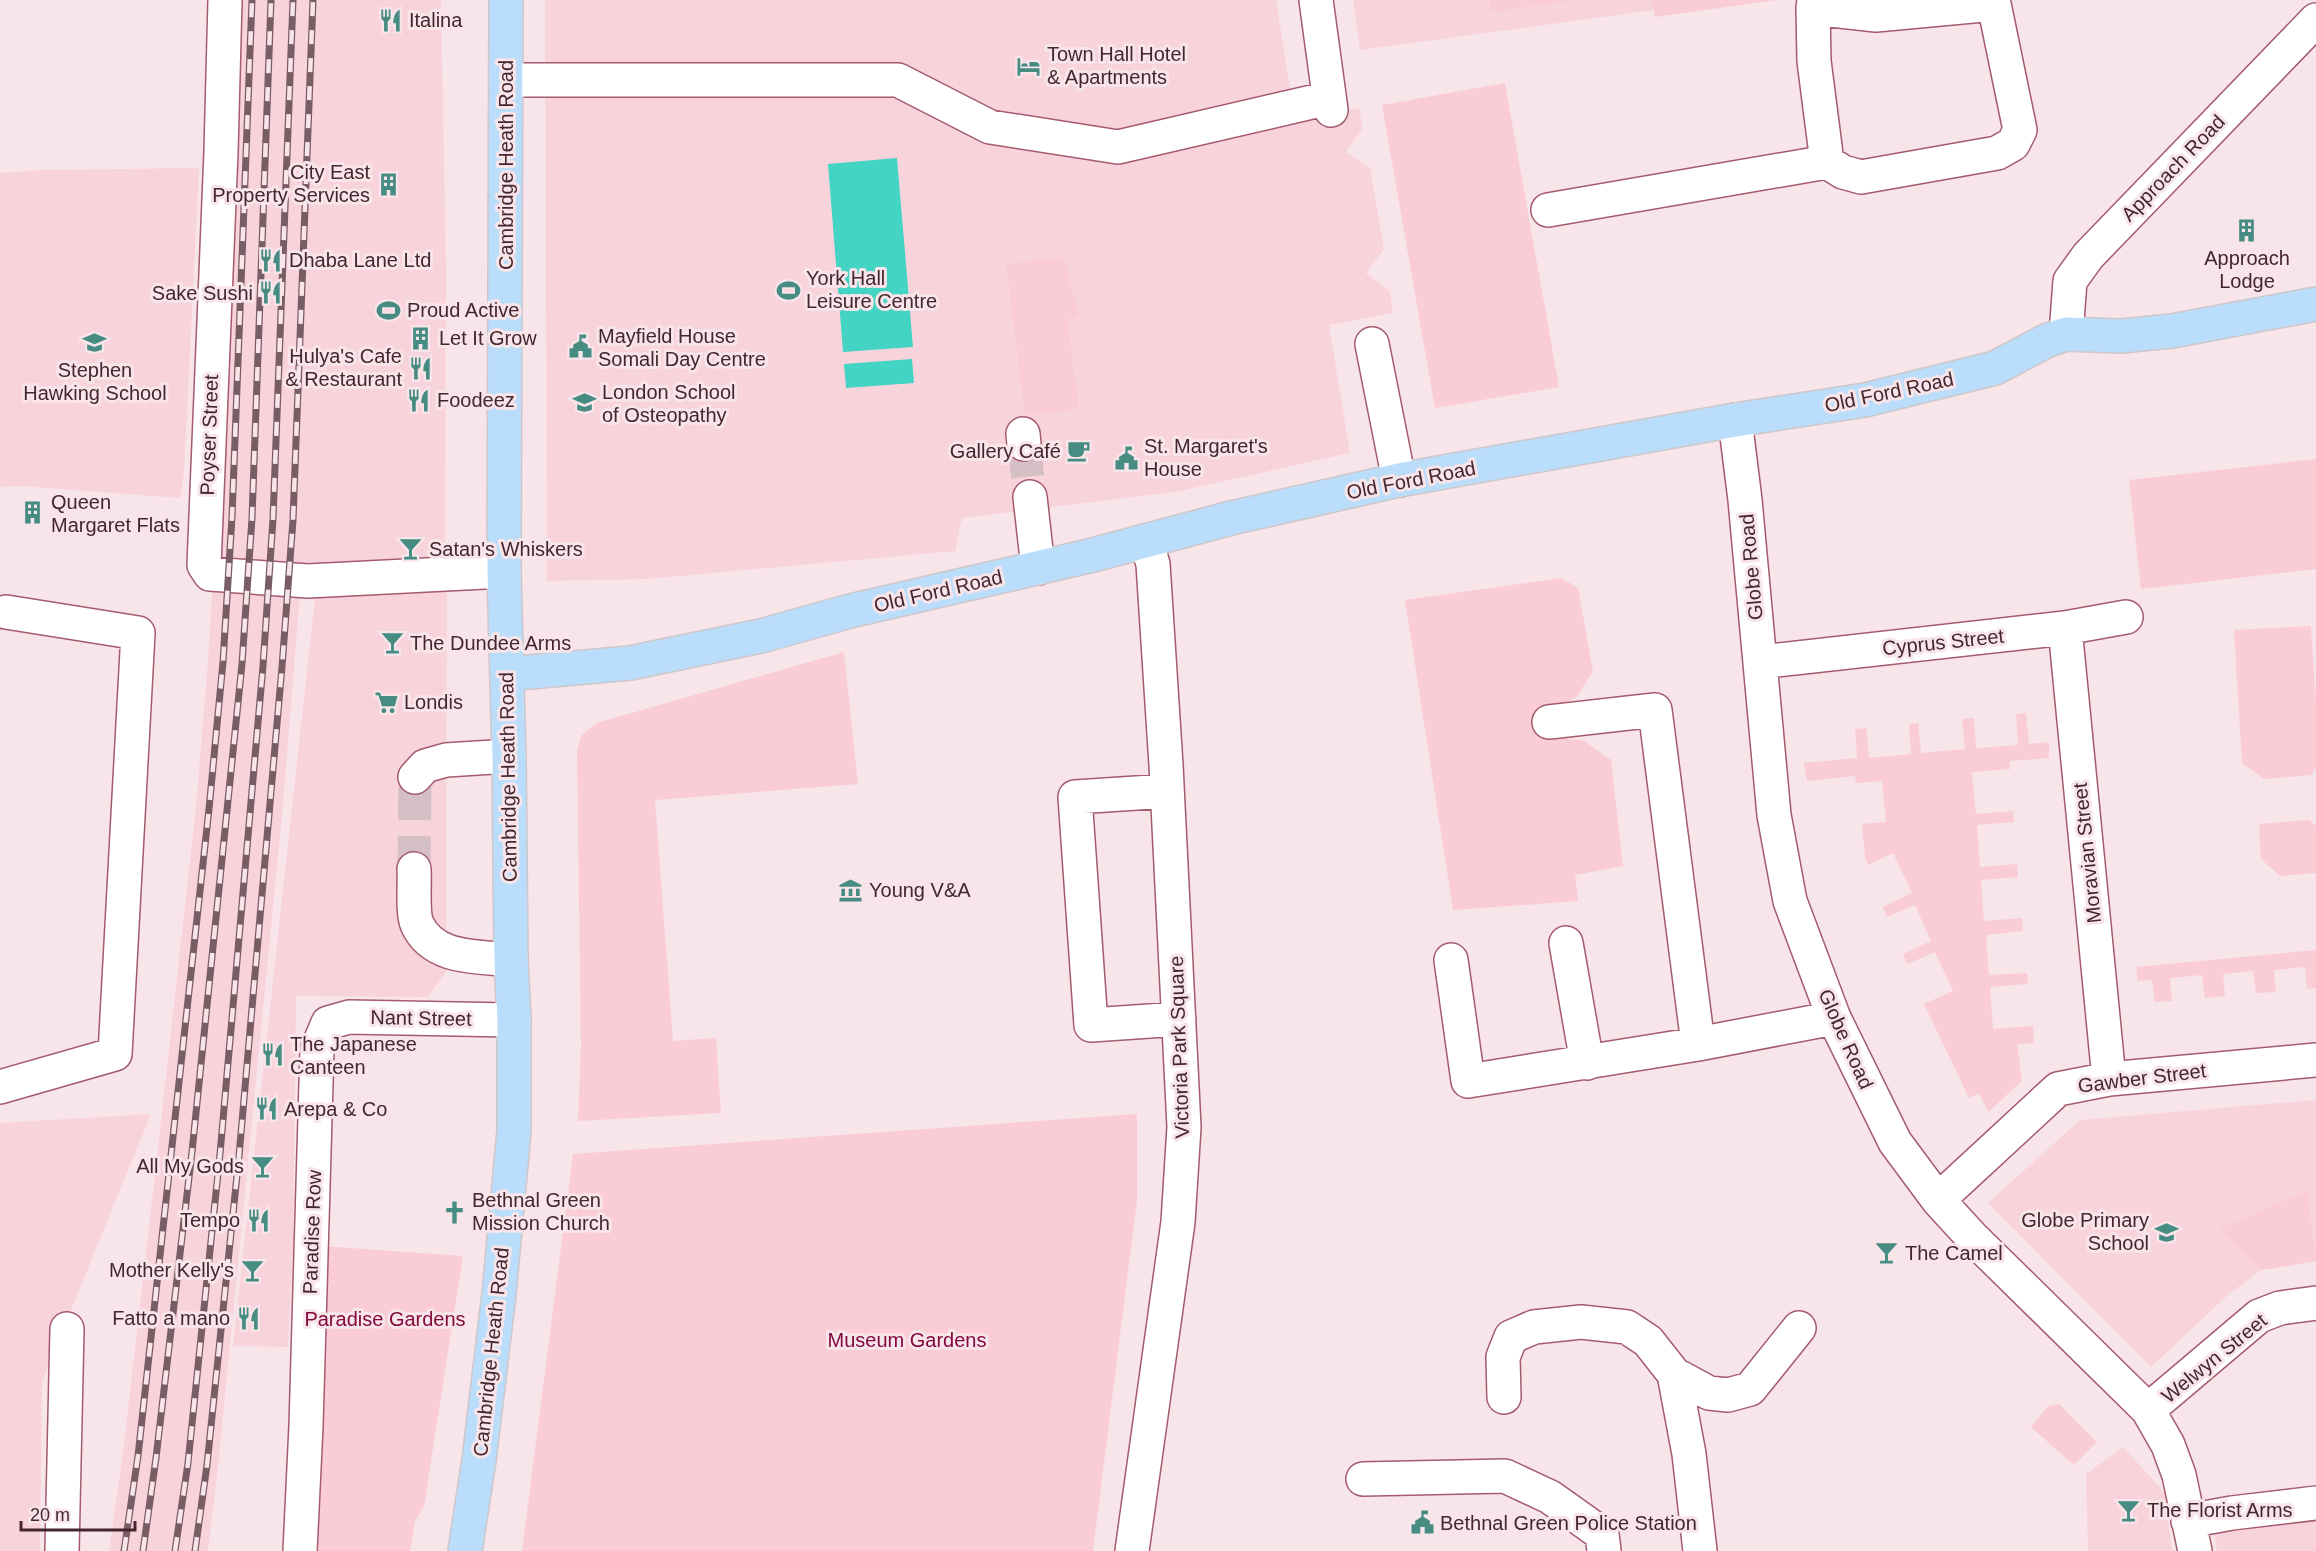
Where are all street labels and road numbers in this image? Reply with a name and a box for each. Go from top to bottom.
street label: Cambridge Heath Road [495,60,517,270]
street label: Approach Road [2117,110,2229,226]
street label: Old Ford Road [1823,368,1955,416]
street label: Poyser Street [196,374,222,496]
street label: Old Ford Road [1345,457,1477,503]
street label: Globe Road [1735,513,1767,621]
street label: Old Ford Road [872,566,1004,616]
street label: Cyprus Street [1881,625,2005,659]
street label: Cambridge Heath Road [495,672,521,882]
street label: Moravian Street [2069,781,2105,924]
street label: Victoria Park Square [1165,955,1193,1139]
street label: Globe Road [1814,986,1878,1092]
street label: Nant Street [370,1006,472,1030]
street label: Gawber Street [2077,1059,2208,1097]
street label: Paradise Row [299,1169,325,1295]
street label: Cambridge Heath Road [469,1246,513,1458]
street label: Welwyn Street [2157,1309,2271,1407]

